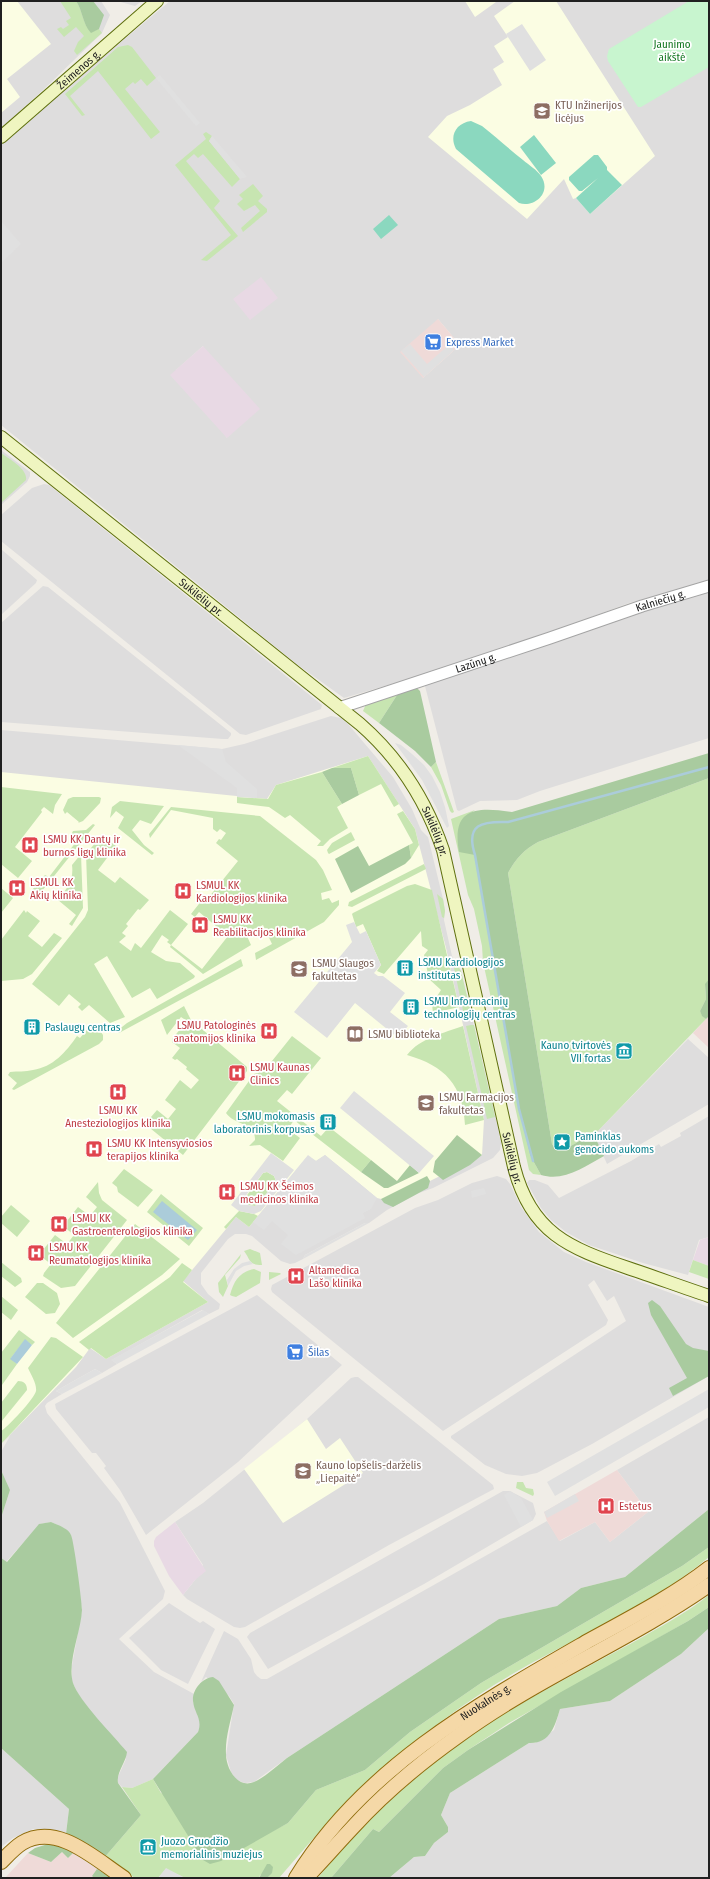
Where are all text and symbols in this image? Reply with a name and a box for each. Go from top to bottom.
park label: Jaunimo aikštė [654,38,691,64]
street label: Žeimenos g. [54,47,103,92]
place label: KTU Inžinerijos licėjus [555,99,622,125]
school or university icon: KTU Inžinerijos licėjus [532,101,552,121]
supermarket icon: Express Market [423,332,443,352]
place label: Express Market [446,336,514,349]
street label: Sukilėlių pr. [176,576,225,619]
street label: Kalniečių g. [634,587,687,615]
street label: Lazūnų g. [454,650,498,676]
street label: Sukilėlių pr. [419,804,450,857]
place label: LSMU KK Dantų ir burnos ligų klinika [43,833,126,859]
hospital icon: LSMU KK Dantų ir burnos ligų klinika [20,835,40,855]
place label: LSMUL KK Akių klinika [30,876,82,902]
hospital icon: LSMUL KK Akių klinika [7,878,27,898]
place label: LSMUL KK Kardiologijos klinika [196,879,287,905]
hospital icon: LSMUL KK Kardiologijos klinika [173,881,193,901]
place label: LSMU KK Reabilitacijos klinika [213,913,306,939]
hospital icon: LSMU KK Reabilitacijos klinika [190,915,210,935]
place label: LSMU Kardiologijos institutas [418,956,504,982]
place label: LSMU Slaugos fakultetas [312,957,374,983]
building icon: LSMU Kardiologijos institutas [395,958,415,978]
school or university icon: LSMU Slaugos fakultetas [289,959,309,979]
place label: LSMU Informacinių technologijų centras [424,995,516,1021]
building icon: LSMU Informacinių technologijų centras [401,997,421,1017]
building icon: Paslaugų centras [22,1017,42,1037]
place label: LSMU Patologinės anatomijos klinika [173,1019,256,1045]
place label: Paslaugų centras [45,1021,121,1034]
hospital icon: LSMU Patologinės anatomijos klinika [259,1021,279,1041]
library icon: LSMU biblioteka [345,1024,365,1044]
place label: LSMU biblioteka [368,1028,440,1041]
place label: Kauno tvirtovės VII fortas [541,1039,611,1065]
museum icon: Kauno tvirtovės VII fortas [614,1041,634,1061]
place label: LSMU Kaunas Clinics [250,1061,310,1087]
hospital icon: LSMU Kaunas Clinics [227,1063,247,1083]
hospital icon: LSMU KK Anesteziologijos klinika [108,1082,128,1102]
place label: LSMU Farmacijos fakultetas [439,1091,514,1117]
school or university icon: LSMU Farmacijos fakultetas [416,1093,436,1113]
place label: LSMU KK Anesteziologijos klinika [65,1104,171,1130]
place label: LSMU mokomasis laboratorinis korpusas [214,1110,315,1136]
building icon: LSMU mokomasis laboratorinis korpusas [318,1112,338,1132]
place label: Paminklas genocido aukoms [575,1130,654,1156]
street label: Sukilėlių pr. [499,1131,525,1186]
place icon: Paminklas genocido aukoms [552,1132,572,1152]
place label: LSMU KK Intensyviosios terapijos klinika [107,1137,213,1163]
hospital icon: LSMU KK Intensyviosios terapijos klinika [84,1139,104,1159]
place label: LSMU KK Šeimos medicinos klinika [240,1179,319,1206]
hospital icon: LSMU KK Šeimos medicinos klinika [217,1182,237,1202]
place label: LSMU KK Gastroenterologijos klinika [72,1212,193,1238]
hospital icon: LSMU KK Gastroenterologijos klinika [49,1214,69,1234]
place label: LSMU KK Reumatologijos klinika [49,1241,151,1267]
hospital icon: LSMU KK Reumatologijos klinika [26,1243,46,1263]
place label: Altamedica Lašo klinika [309,1264,362,1290]
hospital icon: Altamedica Lašo klinika [286,1266,306,1286]
supermarket icon: Šilas [285,1342,305,1362]
place label: Šilas [308,1345,329,1359]
place label: Kauno lopšelis-darželis „Liepaitė“ [316,1459,421,1485]
school or university icon: Kauno lopšelis-darželis „Liepaitė“ [293,1461,313,1481]
hospital icon: Estetus [596,1496,616,1516]
place label: Estetus [619,1500,652,1513]
street label: Nuokalnės g. [458,1682,513,1723]
place label: Juozo Gruodžio memorialinis muziejus [161,1835,263,1861]
museum icon: Juozo Gruodžio memorialinis muziejus [138,1837,158,1857]

